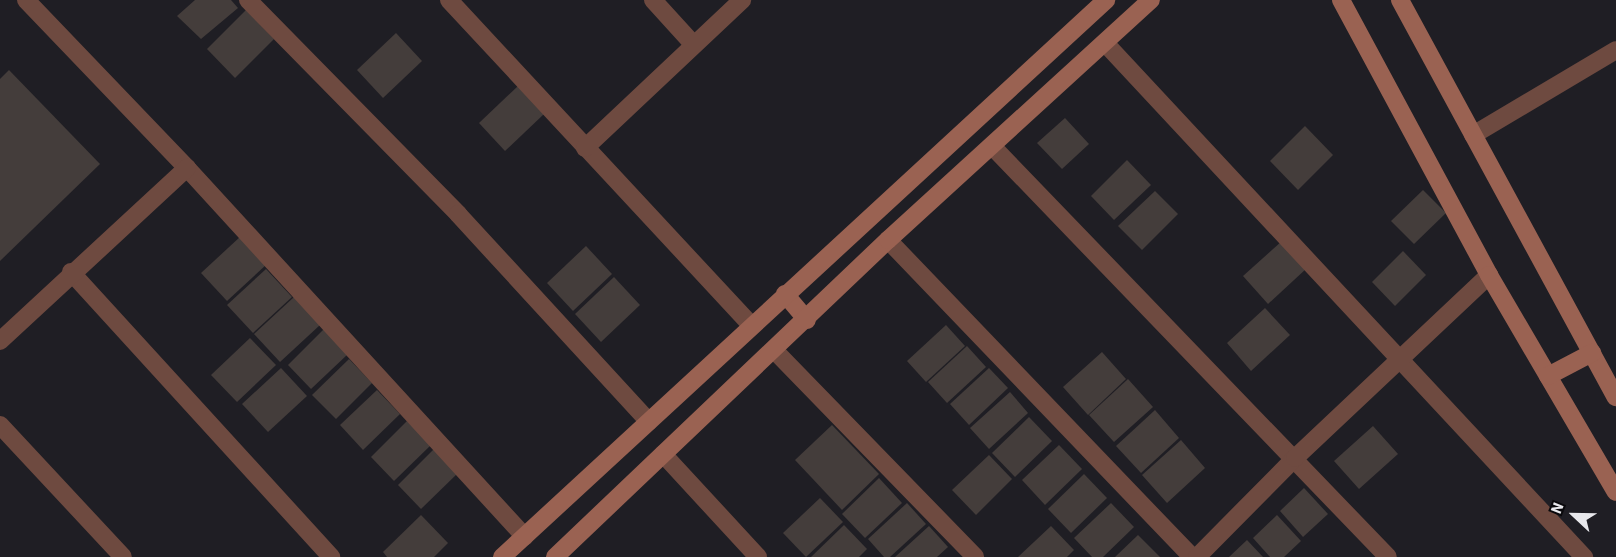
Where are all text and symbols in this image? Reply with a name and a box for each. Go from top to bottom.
north arrow [1544,485,1604,545]
text: N [1545,499,1569,517]

